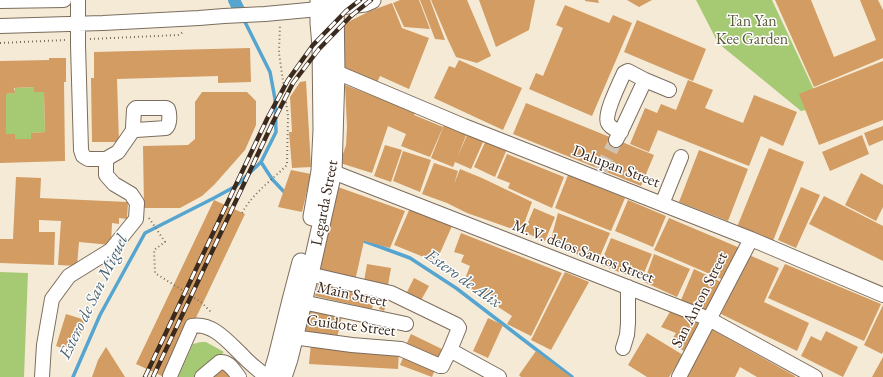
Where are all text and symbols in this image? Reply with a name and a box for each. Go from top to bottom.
park label: Tan Yan Kee Garden [716,12,788,50]
street label: Dalupan Street [570,142,662,192]
street label: Legarda Street [307,158,343,248]
street label: M. V. delos Santos Street [509,216,657,288]
water label: Estero de San Miguel [55,232,133,362]
water label: Estero de Alix [421,245,505,313]
street label: San Anton Street [668,249,732,351]
street label: Main Street [315,278,389,312]
street label: Guidote Street [305,311,397,341]

